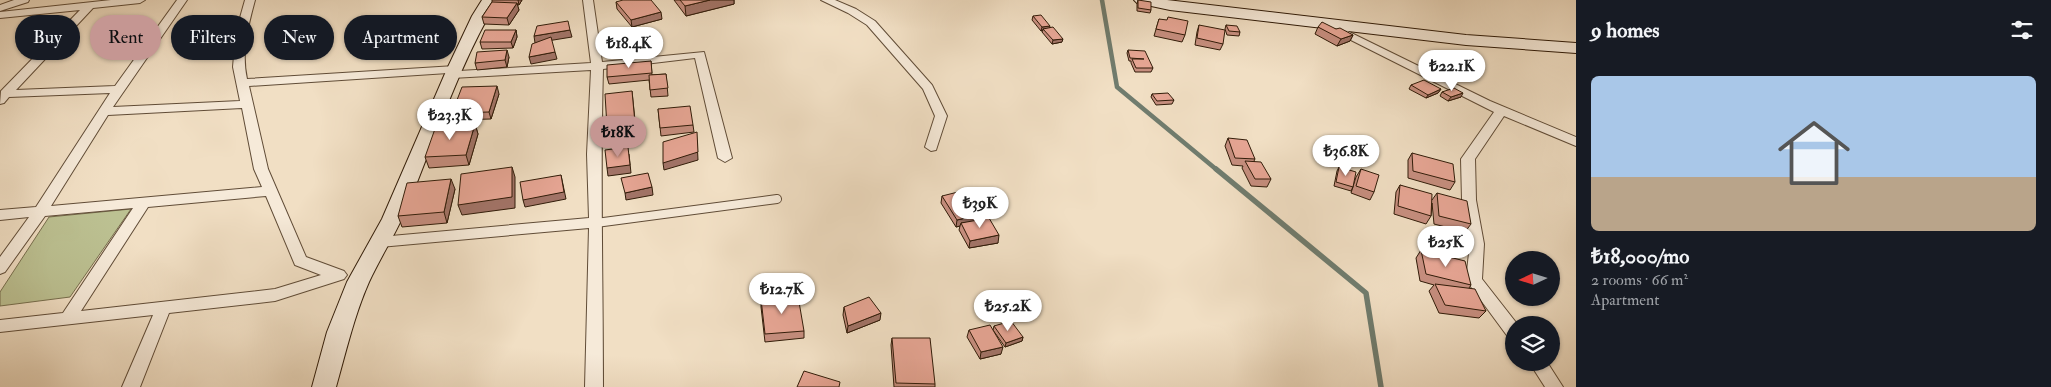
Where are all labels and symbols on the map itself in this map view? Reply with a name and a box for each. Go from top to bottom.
pin: ₺18.4K [588,27,670,69]
pin: ₺22.1K [1411,49,1493,92]
pin: ₺23.3K [409,98,491,141]
pin: ₺18K [588,116,648,158]
pin: ₺36.8K [1305,134,1387,177]
pin: ₺39K [950,186,1010,229]
pin: ₺25K [1416,226,1476,268]
north arrow [1505,251,1560,306]
pin: ₺12.7K [741,272,823,315]
pin: ₺25.2K [967,290,1049,332]

